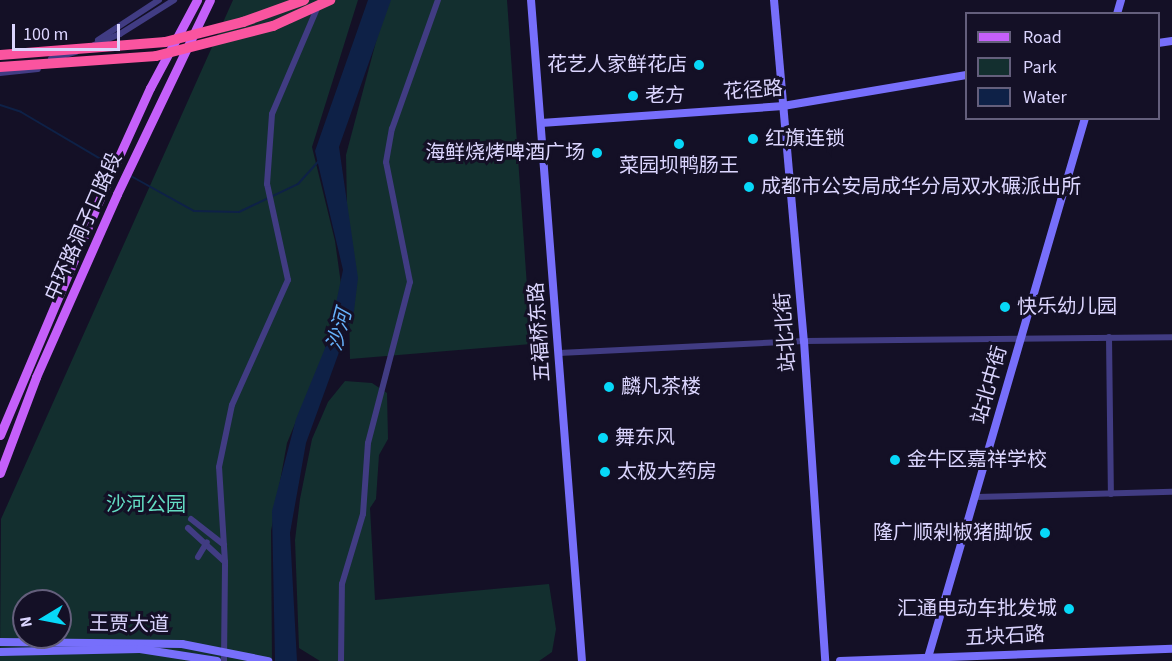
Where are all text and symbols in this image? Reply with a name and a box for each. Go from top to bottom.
scale bar [15,12,123,50]
legend [965,12,1160,120]
text: 100 m [23,22,68,47]
text: Road [1023,25,1062,50]
place label: 花艺人家鲜花店 [547,53,687,77]
text: Park [1023,55,1057,80]
marker: 花艺人家鲜花店 [692,58,706,72]
street label: 花径路 [722,77,784,105]
place label: 老方 [645,84,685,108]
text: Water [1023,85,1067,110]
marker: 老方 [626,89,640,103]
place label: 红旗连锁 [765,127,845,151]
marker: 红旗连锁 [746,132,760,146]
marker: 菜园坝鸭肠王 [672,137,686,151]
place label: 海鲜烧烤啤酒广场 [425,141,585,165]
marker: 海鲜烧烤啤酒广场 [590,146,604,160]
street label: 中环路洞子口路段 [40,149,128,305]
place label: 菜园坝鸭肠王 [619,154,739,178]
place label: 成都市公安局成华分局双水碾派出所 [761,175,1081,199]
marker: 成都市公安局成华分局双水碾派出所 [742,180,756,194]
street label: 五福桥东路 [525,281,555,383]
street label: 站北北街 [771,291,801,373]
place label: 快乐幼儿园 [1017,295,1117,319]
marker: 快乐幼儿园 [998,300,1012,314]
water label: 沙河 [321,306,357,354]
street label: 站北中街 [967,343,1013,427]
place label: 麟凡茶楼 [621,375,701,399]
marker: 麟凡茶楼 [602,380,616,394]
place label: 舞东风 [615,426,675,450]
marker: 舞东风 [596,431,610,445]
place label: 金牛区嘉祥学校 [907,448,1047,472]
marker: 金牛区嘉祥学校 [888,453,902,467]
place label: 太极大药房 [617,460,717,484]
marker: 太极大药房 [598,465,612,479]
park label: 沙河公园 [106,493,186,517]
place label: 隆广顺剁椒猪脚饭 [873,521,1033,545]
marker: 隆广顺剁椒猪脚饭 [1038,526,1052,540]
north arrow [12,589,72,649]
place label: 汇通电动车批发城 [897,597,1057,621]
marker: 汇通电动车批发城 [1062,602,1076,616]
street label: 王贾大道 [89,612,169,638]
text: N [14,615,38,629]
street label: 五块石路 [964,623,1046,651]

